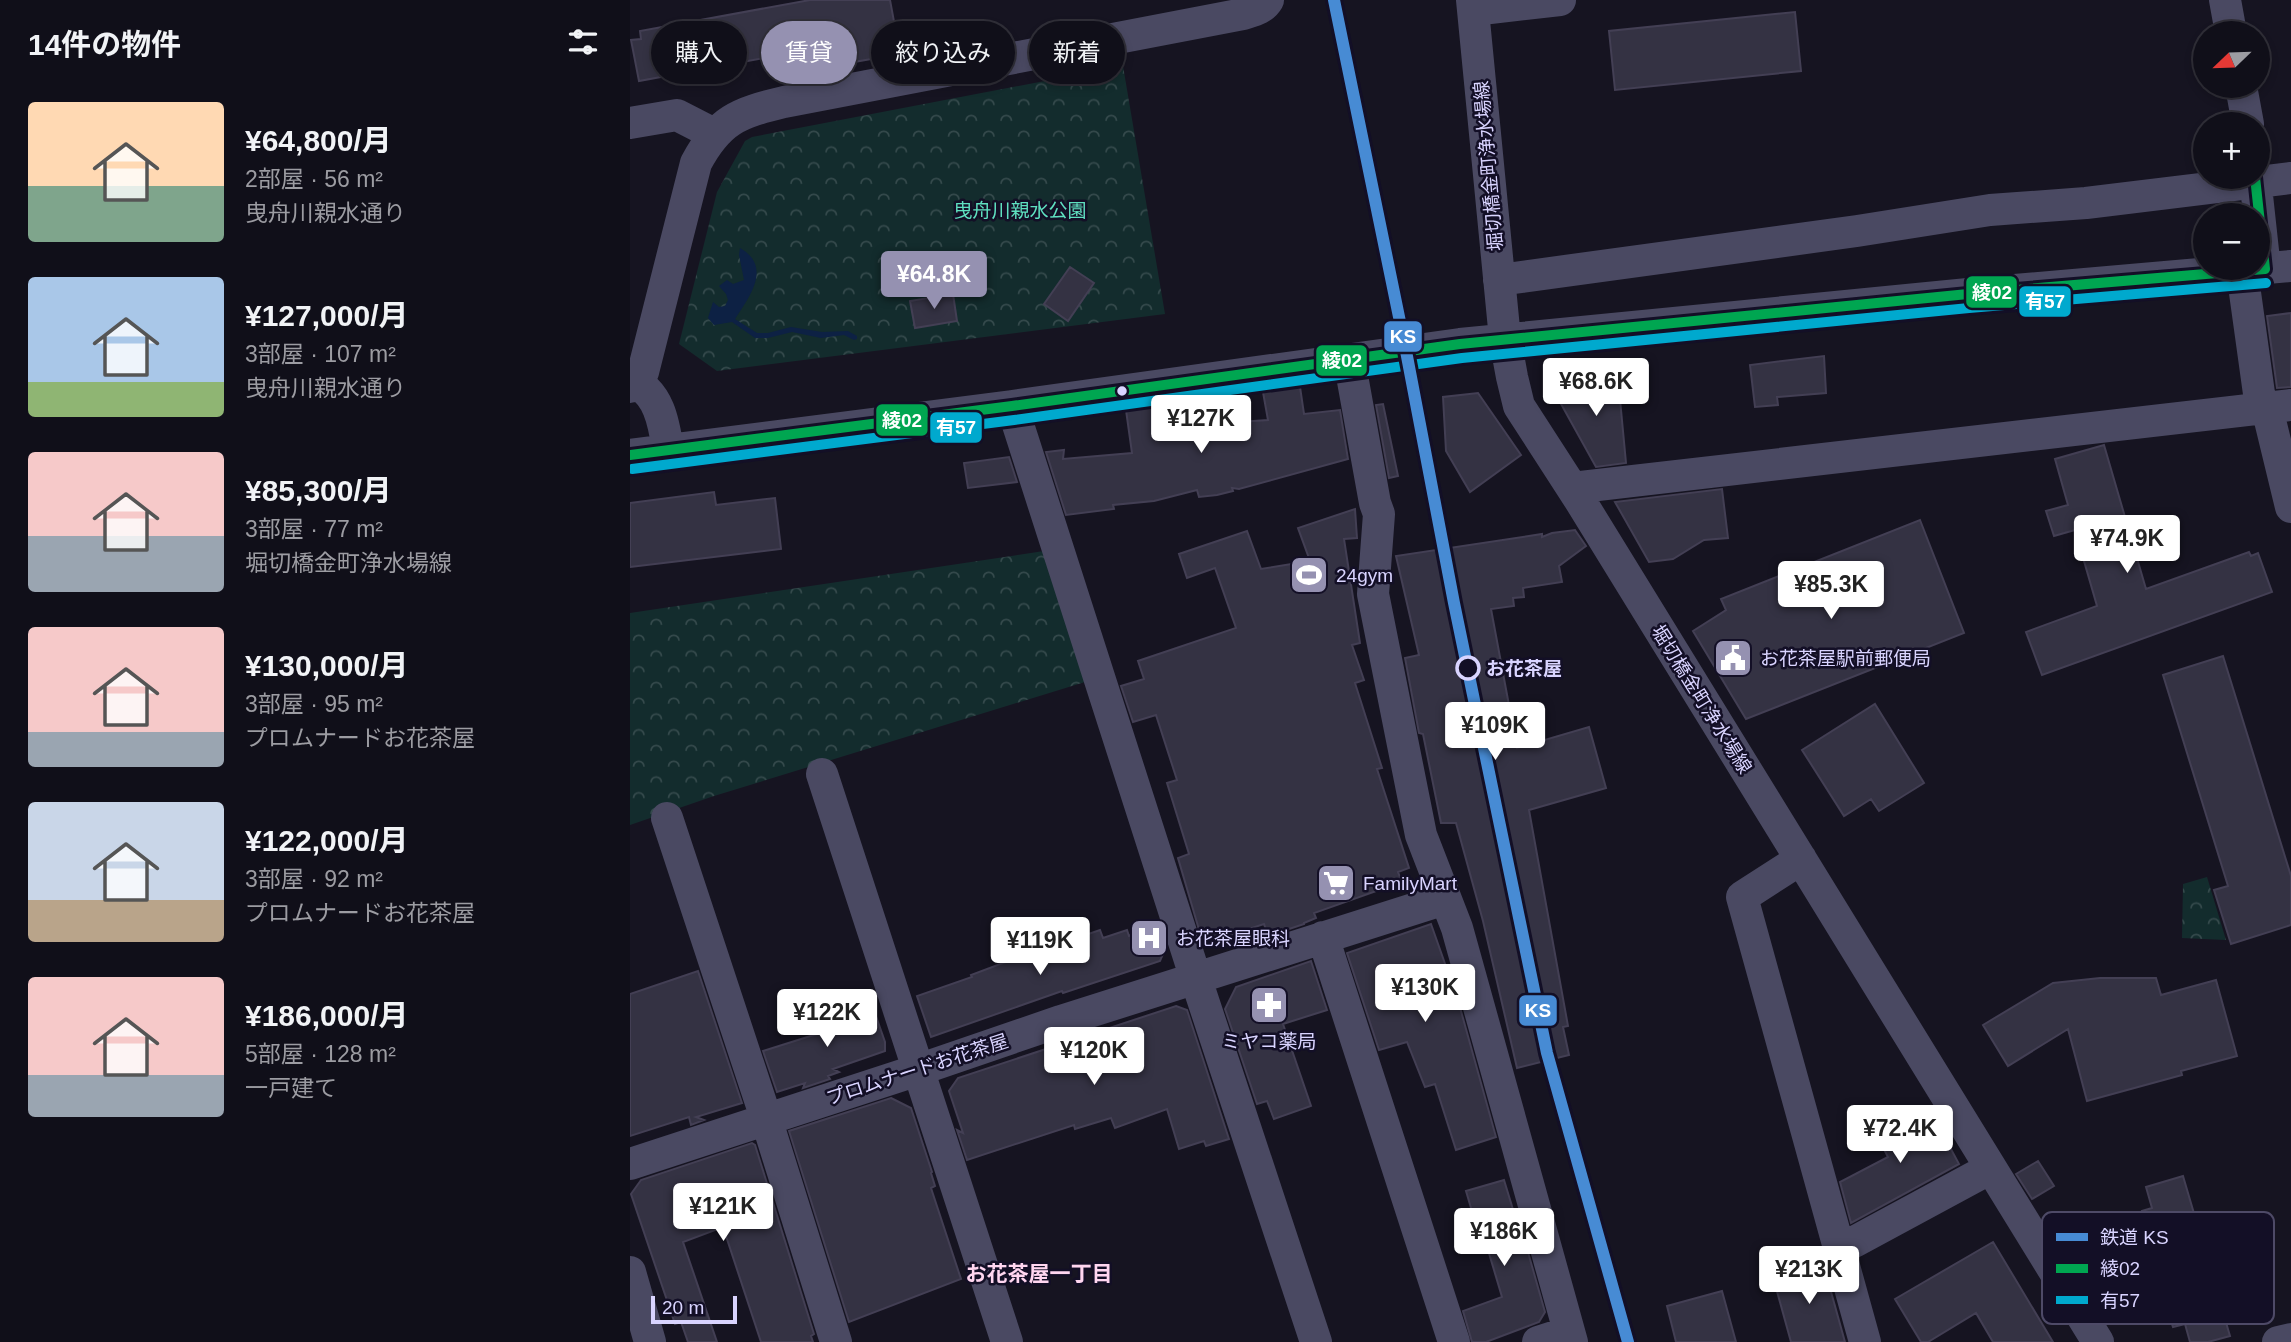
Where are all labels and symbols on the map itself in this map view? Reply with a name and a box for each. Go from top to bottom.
north arrow [2193,21,2270,98]
street label: 堀切橋金町浄水場線 [1471,80,1506,252]
park label: 曳舟川親水公園 [953,200,1087,221]
pin: ¥64.8K [877,252,991,311]
line badge: 綾02 [1965,275,2018,309]
text: 綾02 [1972,282,2012,303]
line badge: 有57 [2018,285,2072,318]
text: 有57 [2025,291,2065,312]
line badge: KS [1383,320,1423,353]
text: KS [1390,326,1416,347]
line badge: 綾02 [1315,344,1368,377]
text: 綾02 [1322,350,1362,371]
pin: ¥68.6K [1539,358,1653,418]
unlabelled marker [1115,384,1129,398]
pin: ¥127K [1152,396,1250,455]
line badge: 綾02 [875,403,929,437]
text: 綾02 [882,410,922,431]
line badge: 有57 [929,411,983,444]
text: 有57 [936,417,976,438]
pin: ¥74.9K [2070,516,2184,575]
sports icon: 24gym [1288,554,1330,596]
pin: ¥85.3K [1774,562,1888,621]
place label: 24gym [1336,565,1393,586]
street label: 堀切橋金町浄水場線 [1647,621,1756,777]
public building icon: お花茶屋駅前郵便局 [1712,637,1754,679]
place label: お花茶屋駅前郵便局 [1760,648,1931,669]
marker: お花茶屋 [1456,656,1480,680]
place label: お花茶屋 [1486,658,1562,679]
pin: ¥109K [1446,702,1544,762]
supermarket icon: FamilyMart [1315,862,1357,904]
place label: FamilyMart [1363,873,1458,894]
hospital icon: お花茶屋眼科 [1128,917,1170,959]
pin: ¥119K [991,918,1089,977]
place label: お花茶屋眼科 [1176,928,1290,949]
pin: ¥130K [1376,964,1474,1024]
pharmacy icon: ミヤコ薬局 [1248,984,1290,1026]
pin: ¥122K [778,990,876,1049]
line badge: KS [1518,994,1558,1027]
text: KS [1525,1000,1551,1021]
pin: ¥120K [1045,1028,1143,1087]
street label: プロムナードお花茶屋 [824,1030,1011,1109]
place label: ミヤコ薬局 [1221,1031,1317,1052]
pin: ¥72.4K [1843,1106,1957,1165]
pin: ¥121K [674,1184,772,1243]
pin: ¥186K [1455,1208,1553,1268]
legend [2042,1212,2274,1324]
text: 鉄道 KS [2100,1227,2169,1248]
pin: ¥213K [1760,1246,1858,1306]
text: 綾02 [2100,1258,2140,1279]
district label: お花茶屋一丁目 [966,1262,1113,1285]
text: 有57 [2100,1290,2140,1311]
scale bar [651,1293,737,1325]

